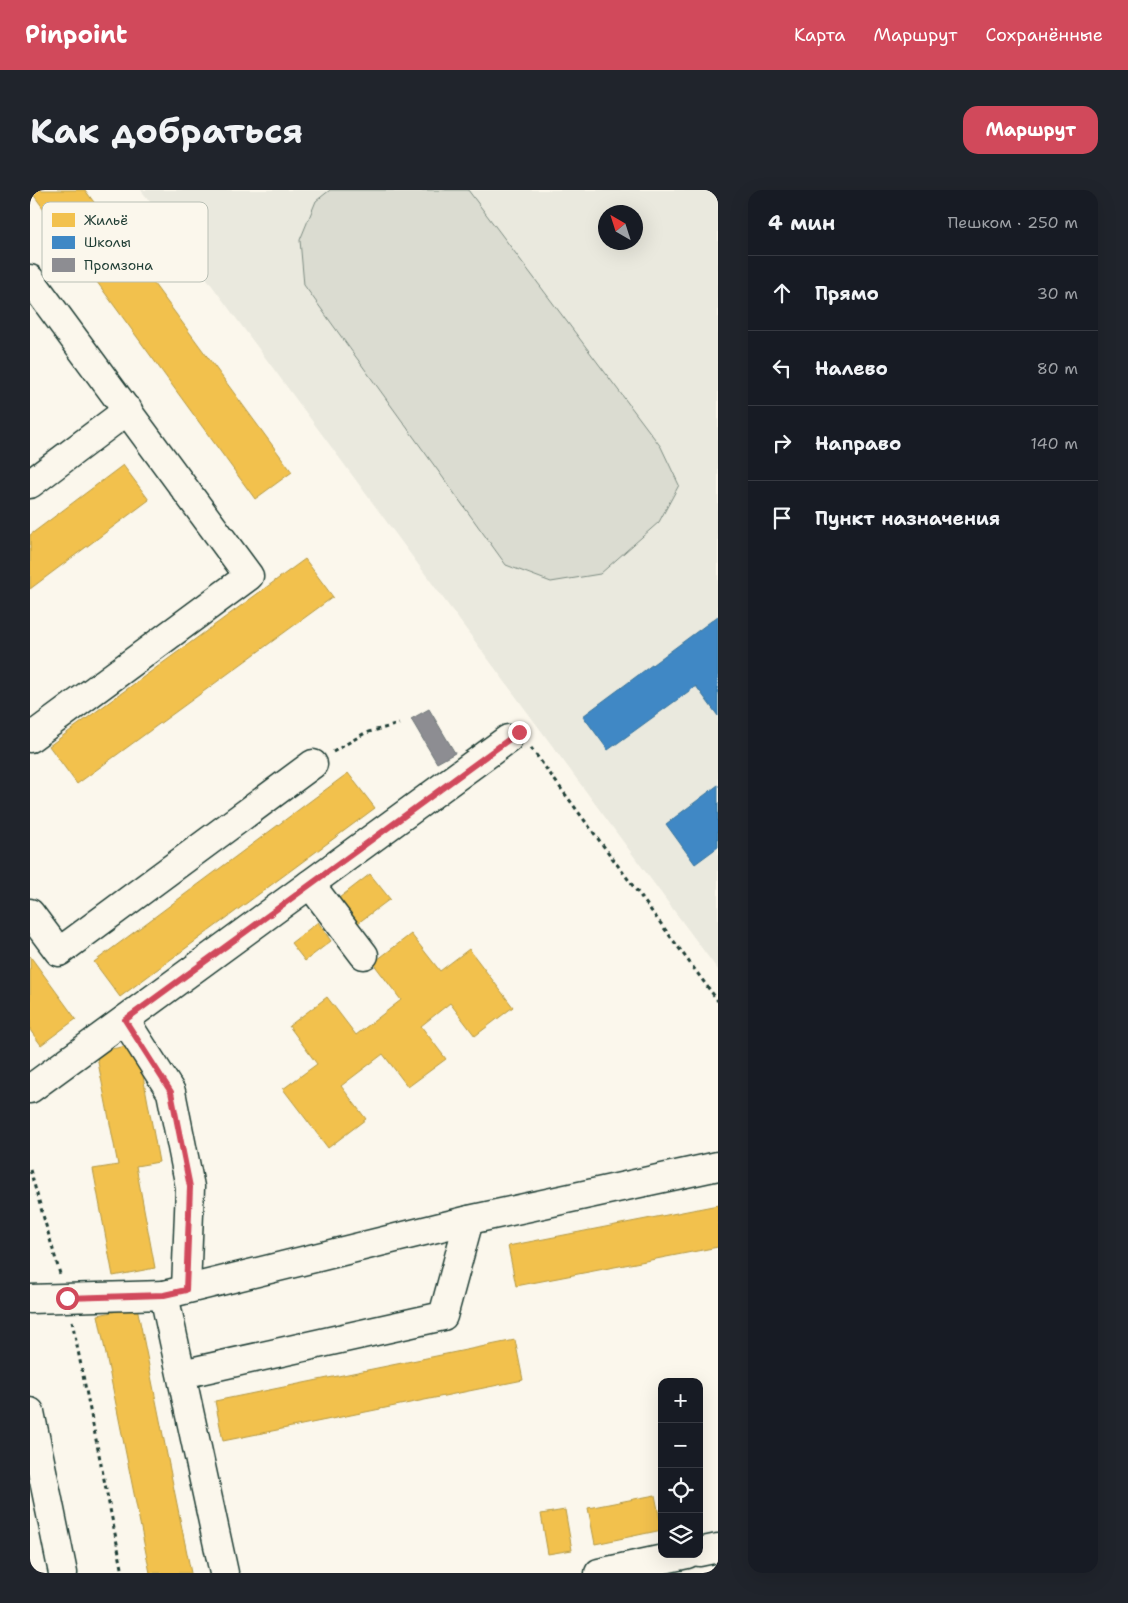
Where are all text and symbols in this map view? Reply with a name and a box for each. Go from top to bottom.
text: Pinpoint [25,19,127,51]
text: Карта [794,23,845,47]
text: Маршрут [873,23,957,47]
text: Сохранённые [985,23,1103,47]
button: Маршрут [963,106,1098,154]
text: Как добраться [30,107,303,154]
legend [42,202,208,282]
north arrow [598,205,643,250]
text: 4 мин [768,209,835,237]
text: Жильё [84,211,128,229]
text: Пешком · 250 m [948,212,1078,233]
text: Школы [84,233,131,251]
text: Промзона [84,256,153,274]
icon: ahead [768,279,796,307]
text: Прямо [815,281,879,306]
text: 30 m [1037,283,1078,304]
icon: left [768,354,796,382]
text: Налево [815,356,888,381]
text: 80 m [1037,358,1078,379]
icon: right [768,429,796,457]
text: Направо [815,431,901,456]
text: 140 m [1031,433,1078,454]
icon: arrive [768,504,796,532]
text: Пункт назначения [815,506,1000,531]
route end [508,721,531,744]
route start [56,1287,79,1310]
map controls [658,1378,703,1558]
button: + [658,1378,703,1423]
button: − [658,1423,703,1468]
button: locate [658,1468,703,1513]
button: layers [658,1513,703,1558]

